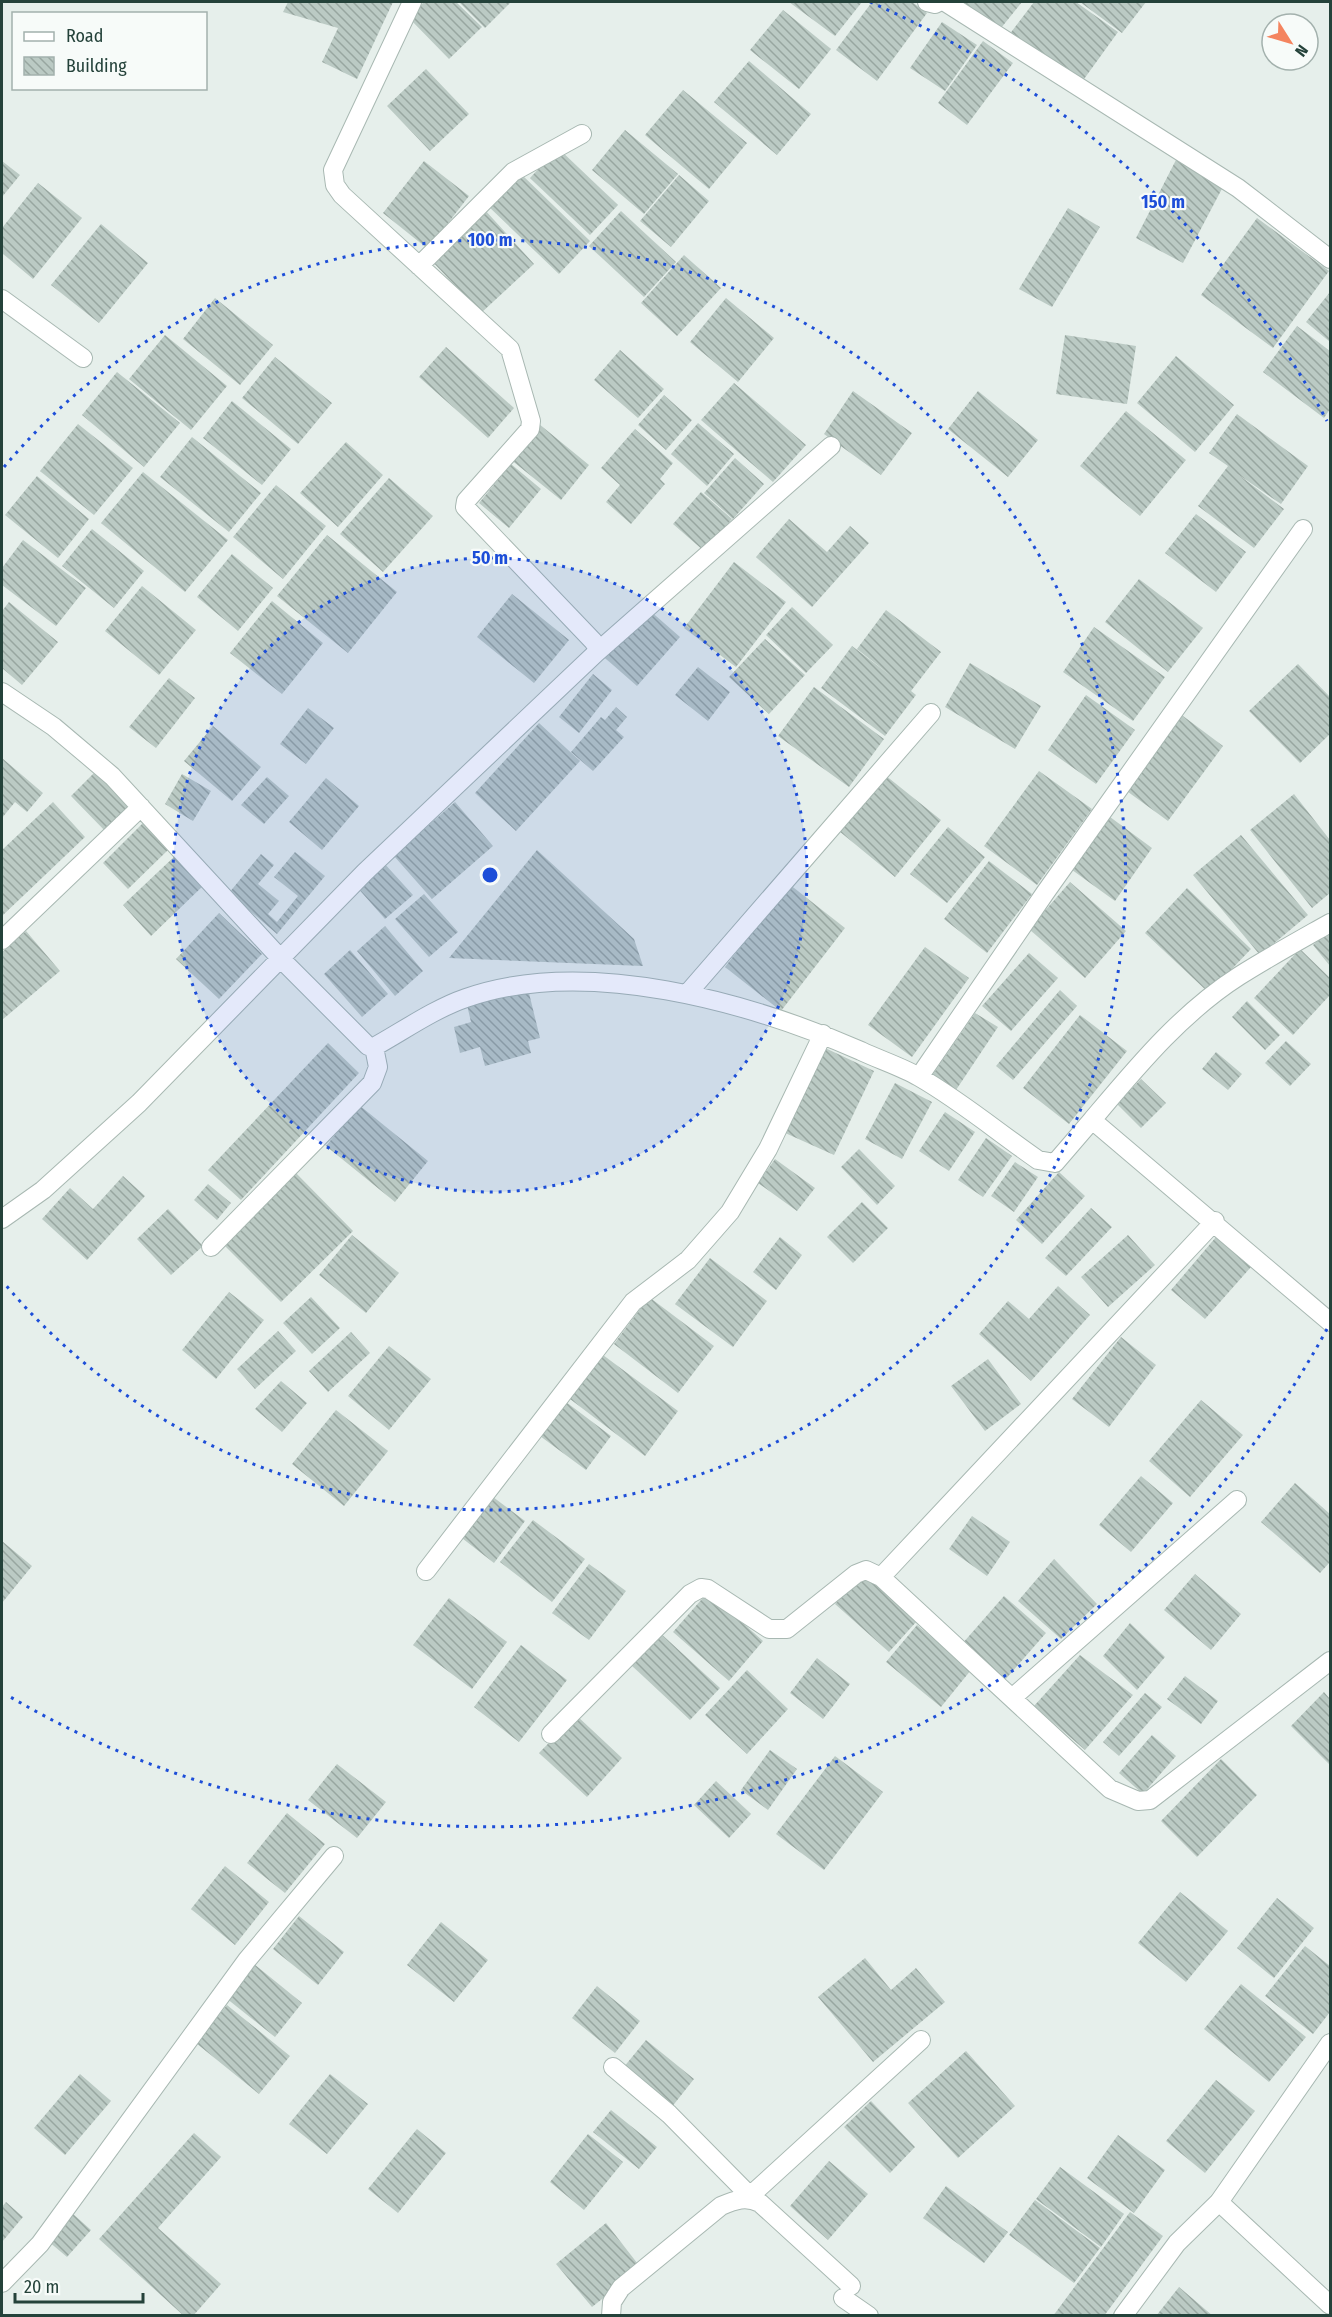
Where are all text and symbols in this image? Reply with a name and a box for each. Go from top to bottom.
legend [12,12,207,90]
north arrow [1260,12,1320,72]
text: Road [66,25,103,47]
text: N [1291,41,1312,60]
text: Building [66,55,127,77]
text: 150 m [1141,191,1185,213]
text: 100 m [468,229,512,251]
text: 50 m [472,547,508,569]
centre of rings [480,865,500,885]
scale bar [15,2266,142,2304]
text: 20 m [24,2276,59,2298]

